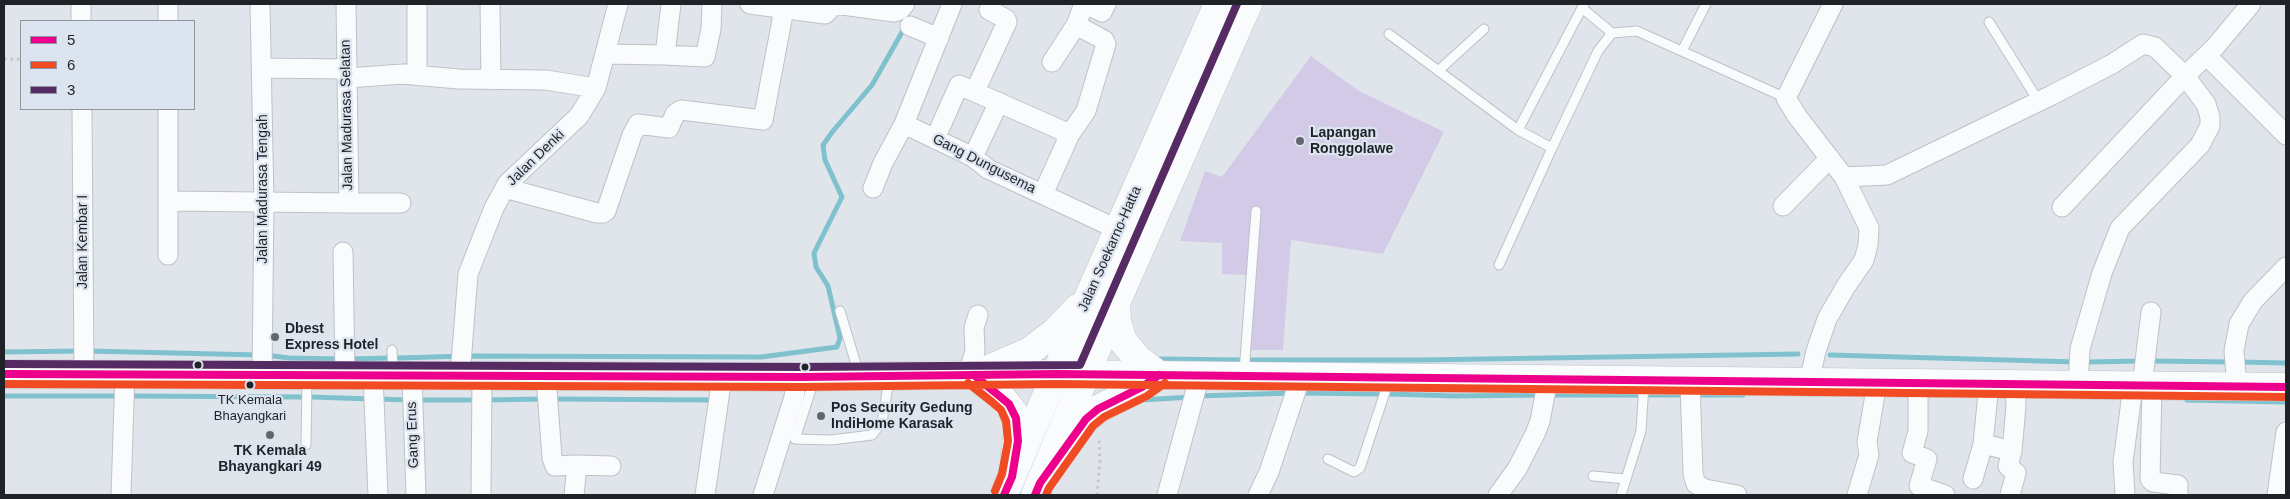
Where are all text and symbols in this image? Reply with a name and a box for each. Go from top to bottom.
legend [20,20,195,110]
text: 5 [67,31,75,48]
street label: Jalan Madurasa Selatan [337,39,357,191]
text: 6 [67,56,75,73]
text: 3 [67,81,75,98]
street label: Jalan Madurasa Tengah [255,114,271,264]
place label: Lapangan Ronggolawe [1310,125,1393,158]
street label: Jalan Denki [504,127,568,189]
street label: Gang Dungusema [930,131,1038,197]
marker: Lapangan Ronggolawe [1294,135,1306,147]
street label: Jalan Soekarno-Hatta [1075,184,1145,314]
street label: Jalan Kembar I [75,195,91,289]
place label: Dbest Express Hotel [285,321,378,354]
marker: Dbest Express Hotel [269,331,281,343]
unlabelled marker [193,360,203,370]
unlabelled marker [800,362,810,372]
marker: TK Kemala Bhayangkari [245,380,255,390]
place label: TK Kemala Bhayangkari [214,392,286,423]
place label: Pos Security Gedung IndiHome Karasak [831,400,973,432]
street label: Gang Erus [403,401,423,469]
marker: Pos Security Gedung IndiHome Karasak [815,410,827,422]
marker: TK Kemala Bhayangkari 49 [264,429,276,441]
place label: TK Kemala Bhayangkari 49 [218,443,322,476]

